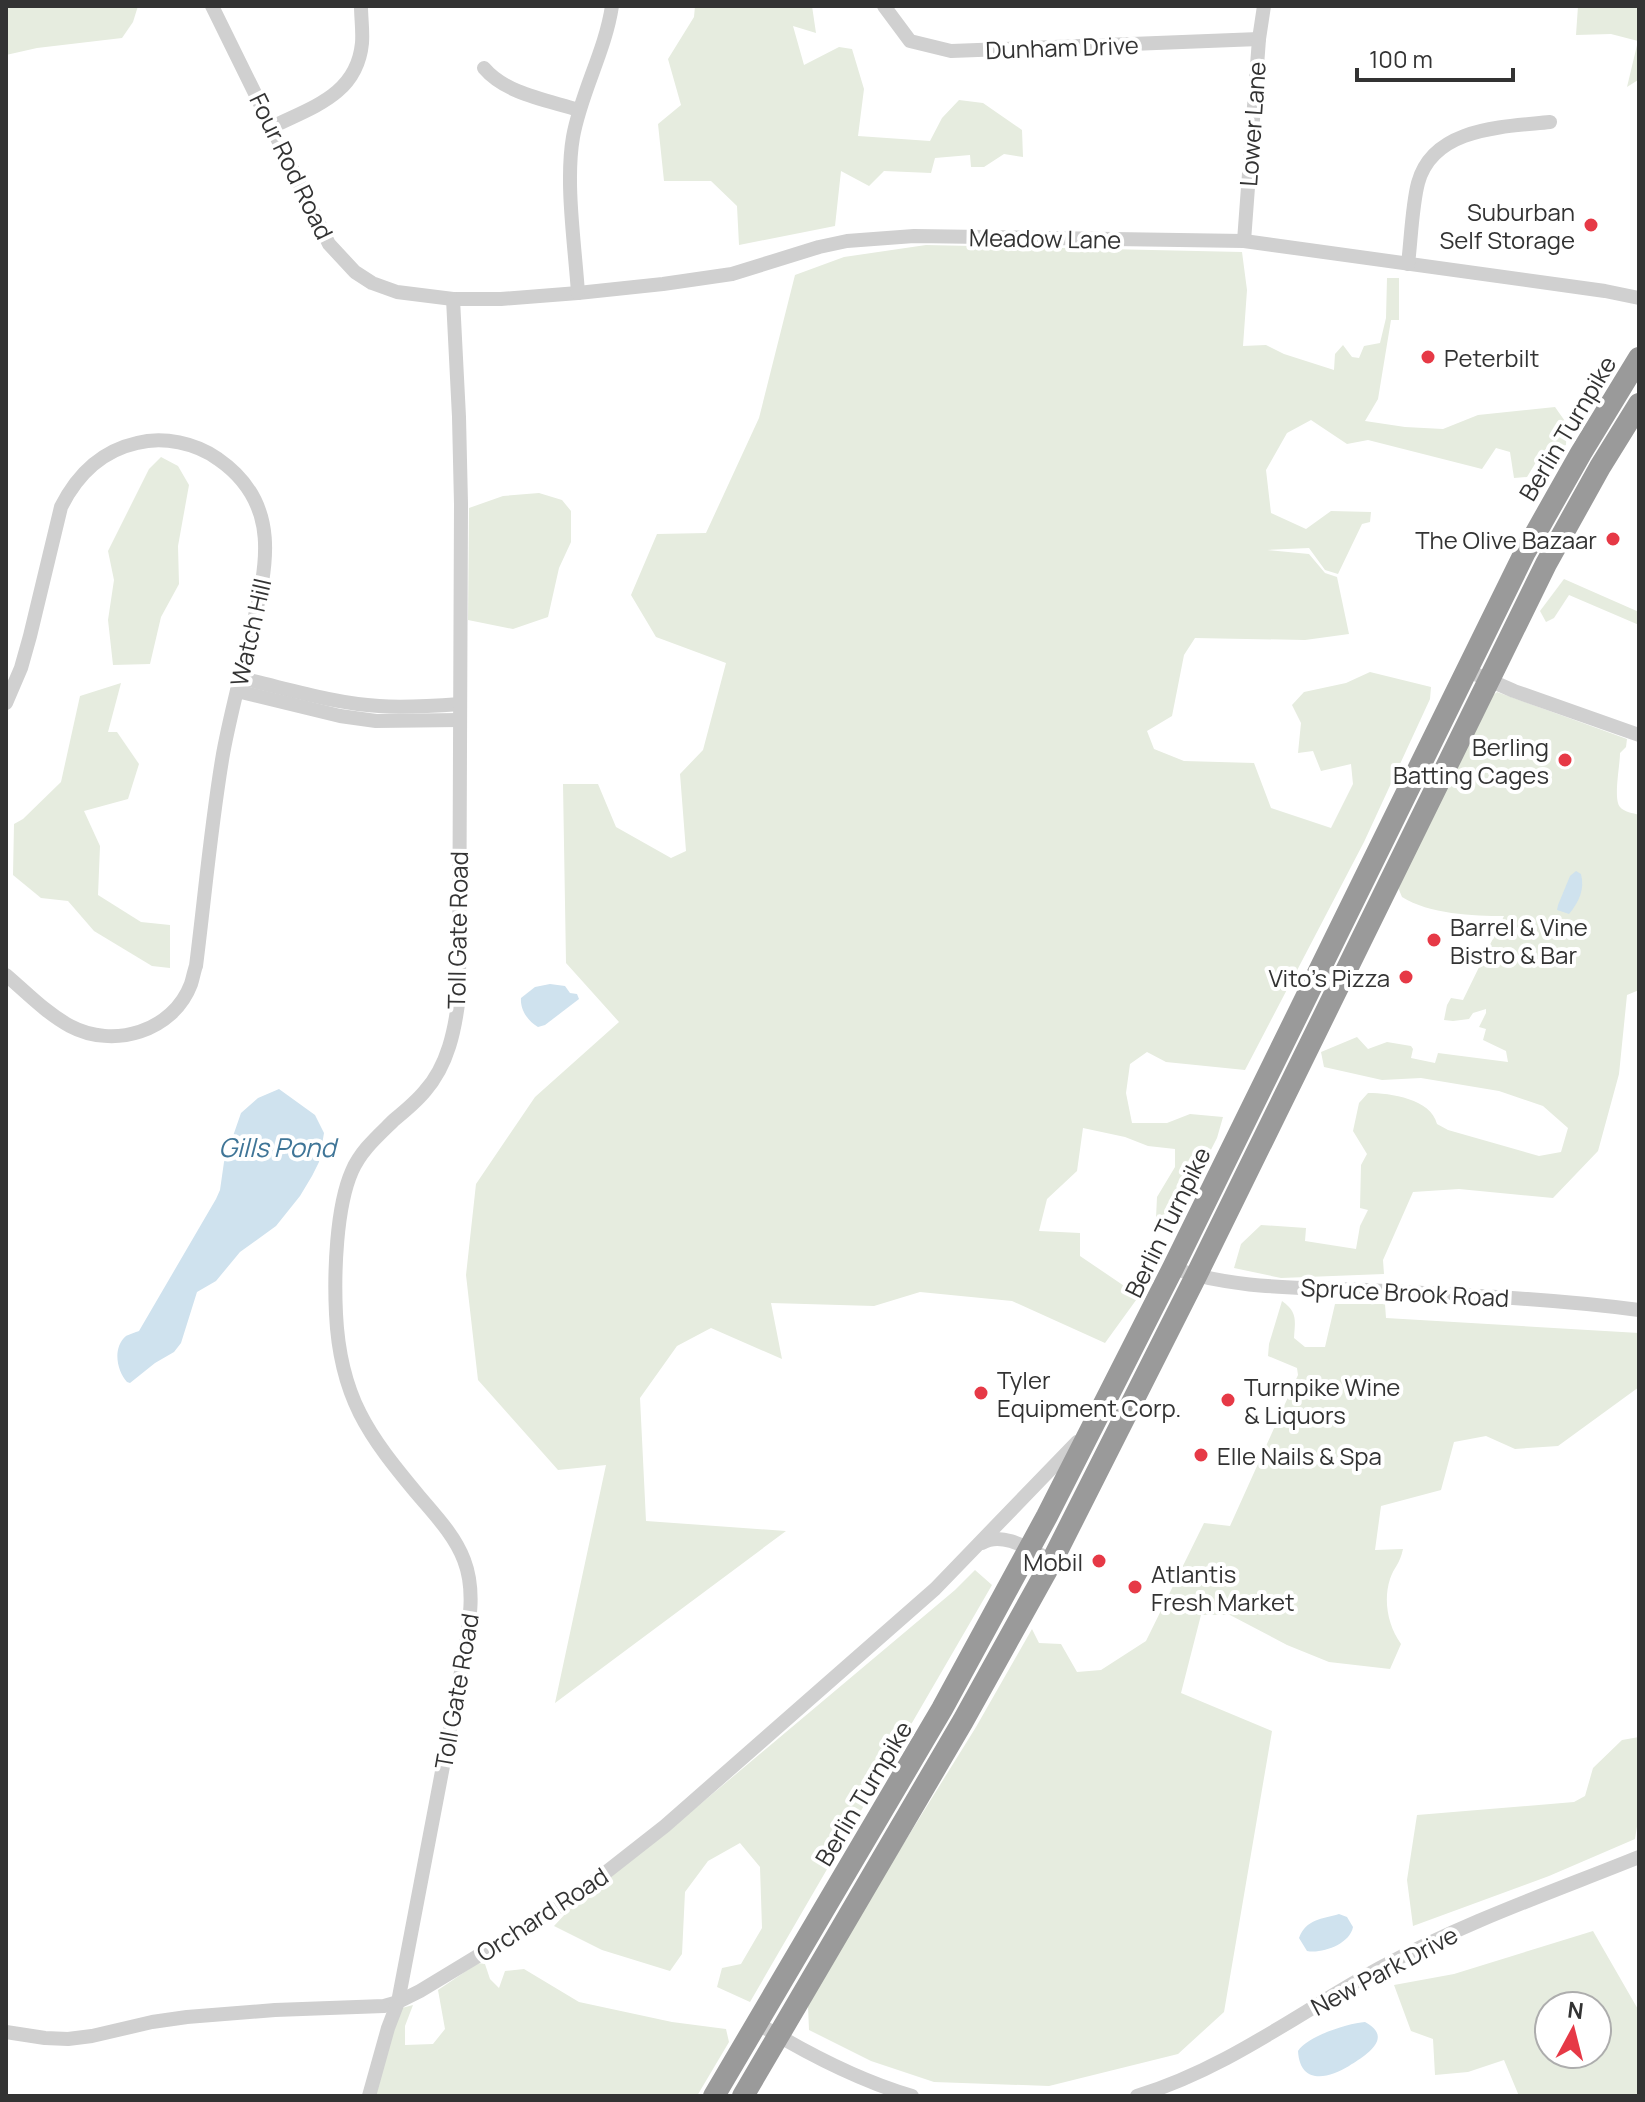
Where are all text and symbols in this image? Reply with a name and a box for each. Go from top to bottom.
street label: Dunham Drive [985,28,1139,66]
scale bar [1357,32,1513,82]
text: 100 m [1369,42,1433,75]
street label: Lower Lane [1231,60,1273,188]
street label: Four Rod Road [242,87,342,245]
place label: Suburban Self Storage [1439,195,1575,256]
marker: Suburban Self Storage [1582,216,1600,234]
street label: Meadow Lane [969,220,1121,256]
place label: Peterbilt [1444,341,1539,374]
marker: Peterbilt [1419,348,1437,366]
street label: Berlin Turnpike [1511,349,1623,507]
place label: The Olive Bazaar [1415,523,1597,556]
marker: The Olive Bazaar [1604,530,1622,548]
street label: Watch Hill [222,575,278,689]
place label: Berling Batting Cages [1393,730,1549,791]
marker: Berling Batting Cages [1556,751,1574,769]
street label: Toll Gate Road [439,851,475,1009]
place label: Barrel & Vine Bistro & Bar [1450,910,1588,971]
marker: Barrel & Vine Bistro & Bar [1425,931,1443,949]
place label: Vito's Pizza [1269,961,1390,994]
marker: Vito's Pizza [1397,968,1415,986]
water label: Gills Pond [218,1129,339,1165]
street label: Berlin Turnpike [1116,1141,1218,1303]
street label: Spruce Brook Road [1300,1270,1510,1314]
place label: Tyler Equipment Corp. [997,1363,1181,1424]
place label: Turnpike Wine & Liquors [1244,1370,1400,1431]
marker: Tyler Equipment Corp. [972,1384,990,1402]
marker: Turnpike Wine & Liquors [1219,1391,1237,1409]
place label: Elle Nails & Spa [1217,1439,1382,1472]
marker: Elle Nails & Spa [1192,1446,1210,1464]
place label: Mobil [1023,1545,1083,1578]
marker: Mobil [1090,1552,1108,1570]
place label: Atlantis Fresh Market [1151,1557,1295,1618]
marker: Atlantis Fresh Market [1126,1578,1144,1596]
street label: Toll Gate Road [426,1610,486,1772]
street label: Berlin Turnpike [807,1714,919,1872]
street label: Orchard Road [470,1859,614,1969]
street label: New Park Drive [1305,1917,1463,2023]
north arrow [1533,1990,1613,2070]
text: N [1566,1994,1585,2026]

